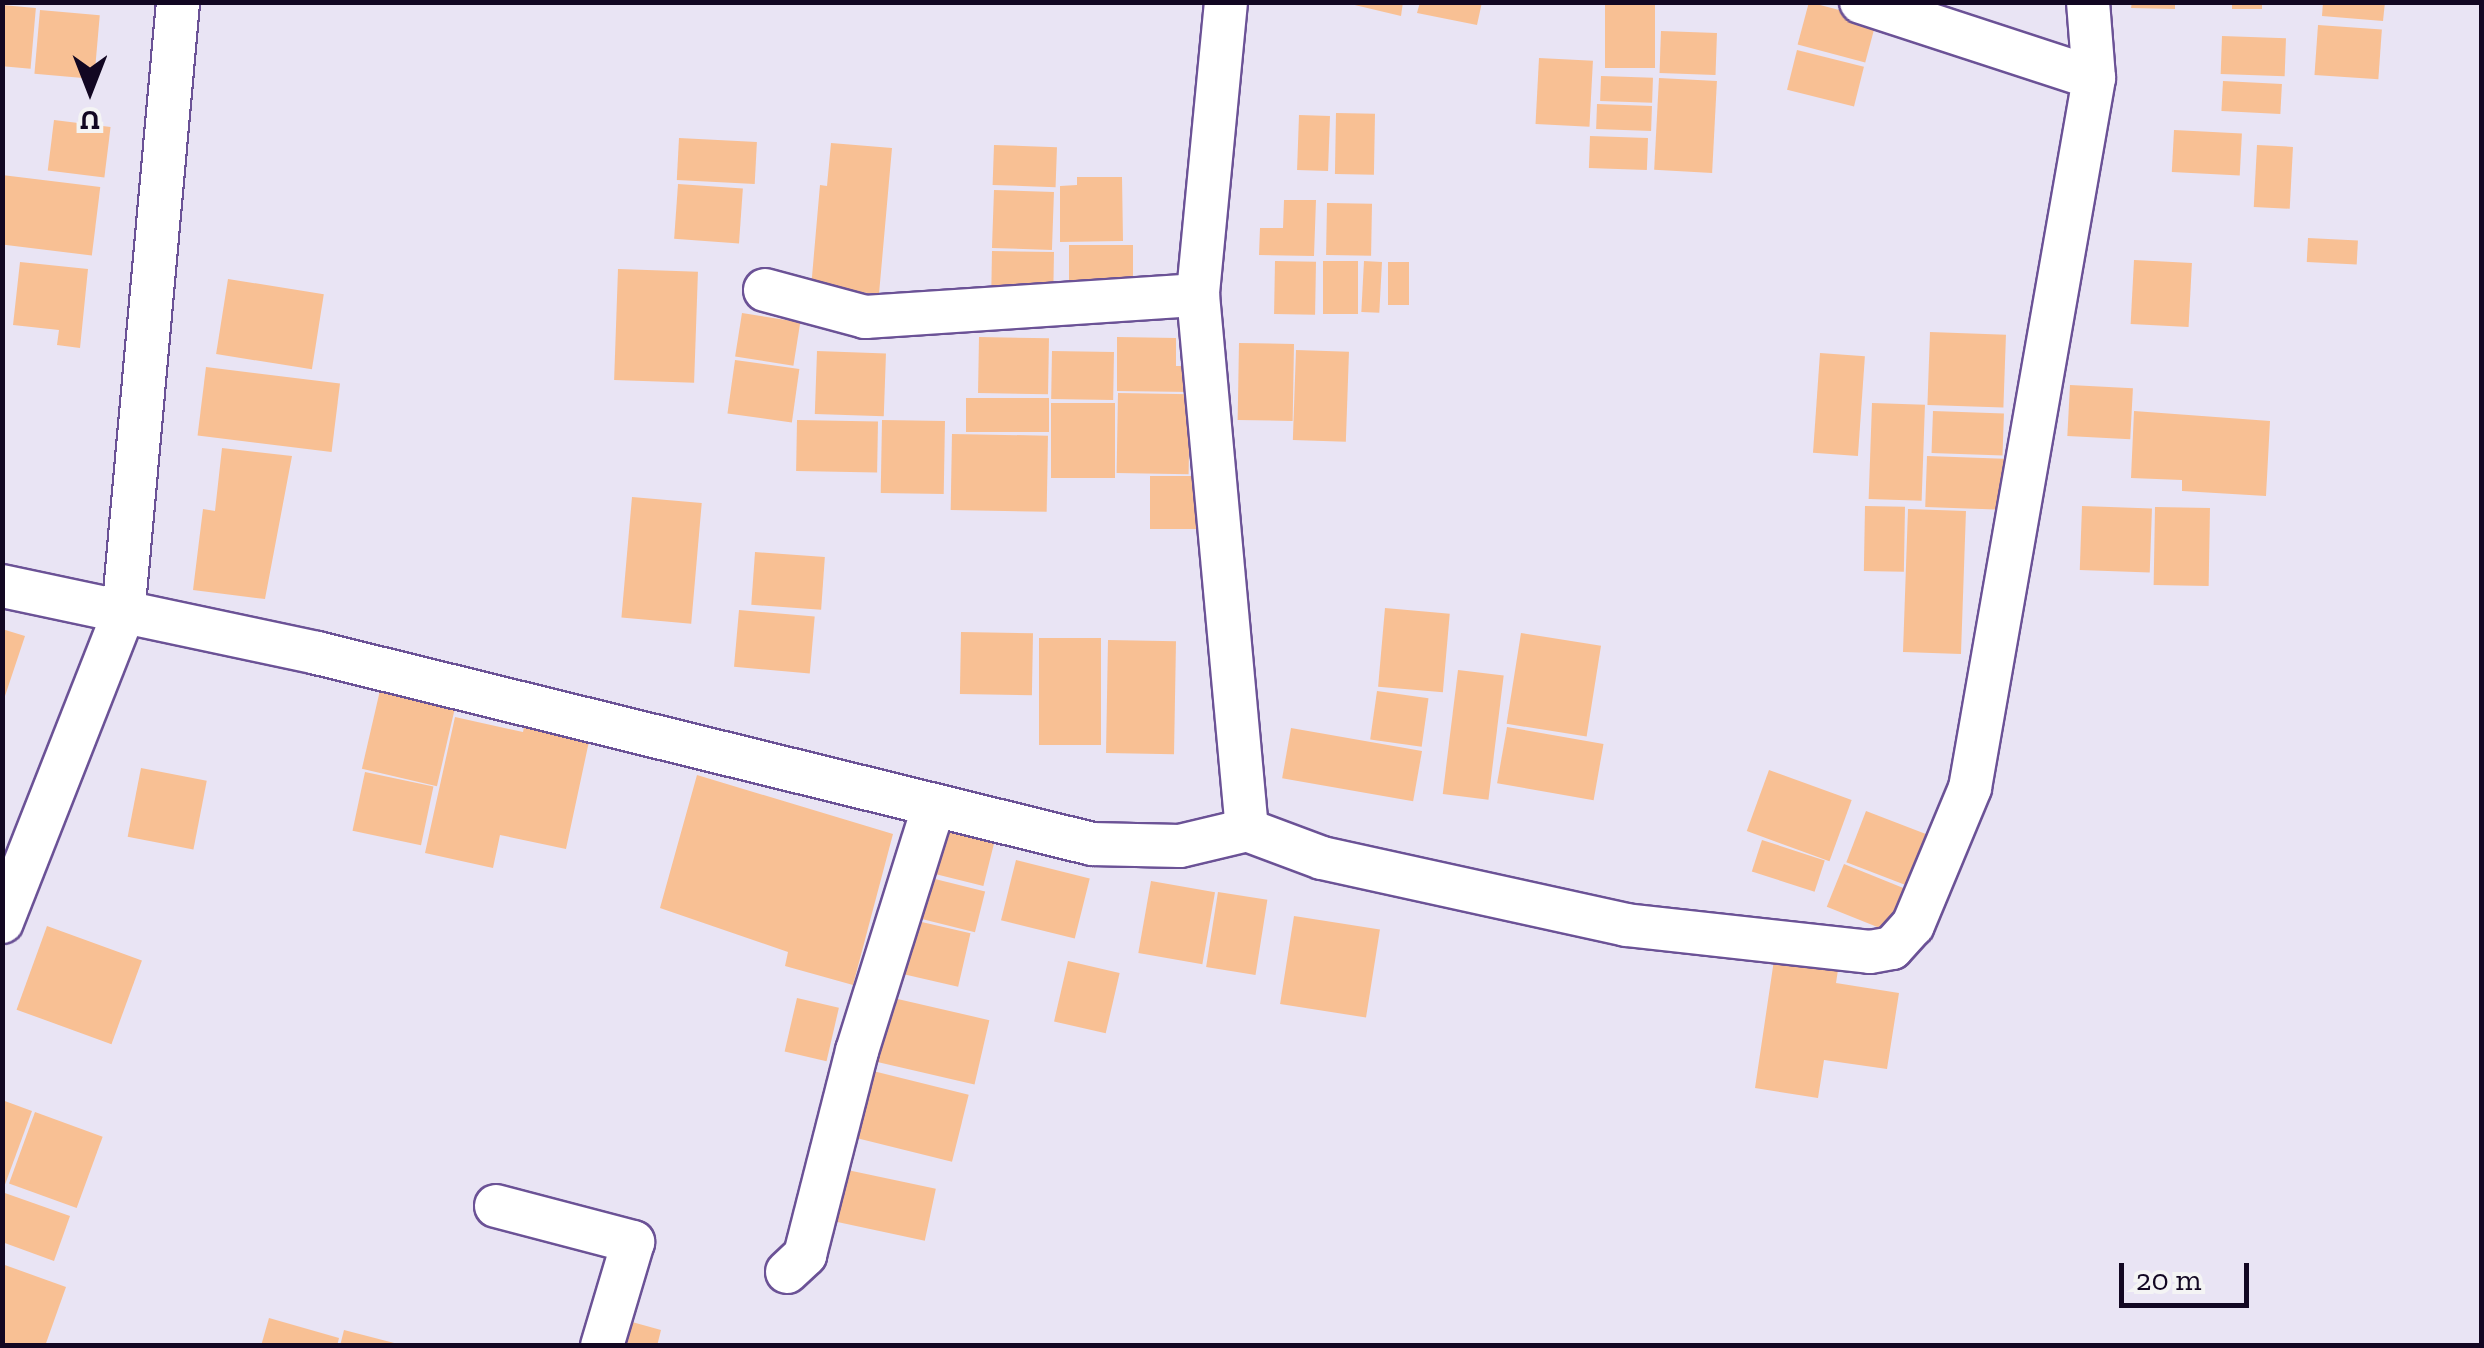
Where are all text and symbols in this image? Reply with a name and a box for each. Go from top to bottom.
north arrow [40,40,140,140]
text: U [80,104,100,137]
scale bar [2124,1243,2254,1305]
text: 20 m [2136,1262,2201,1298]

